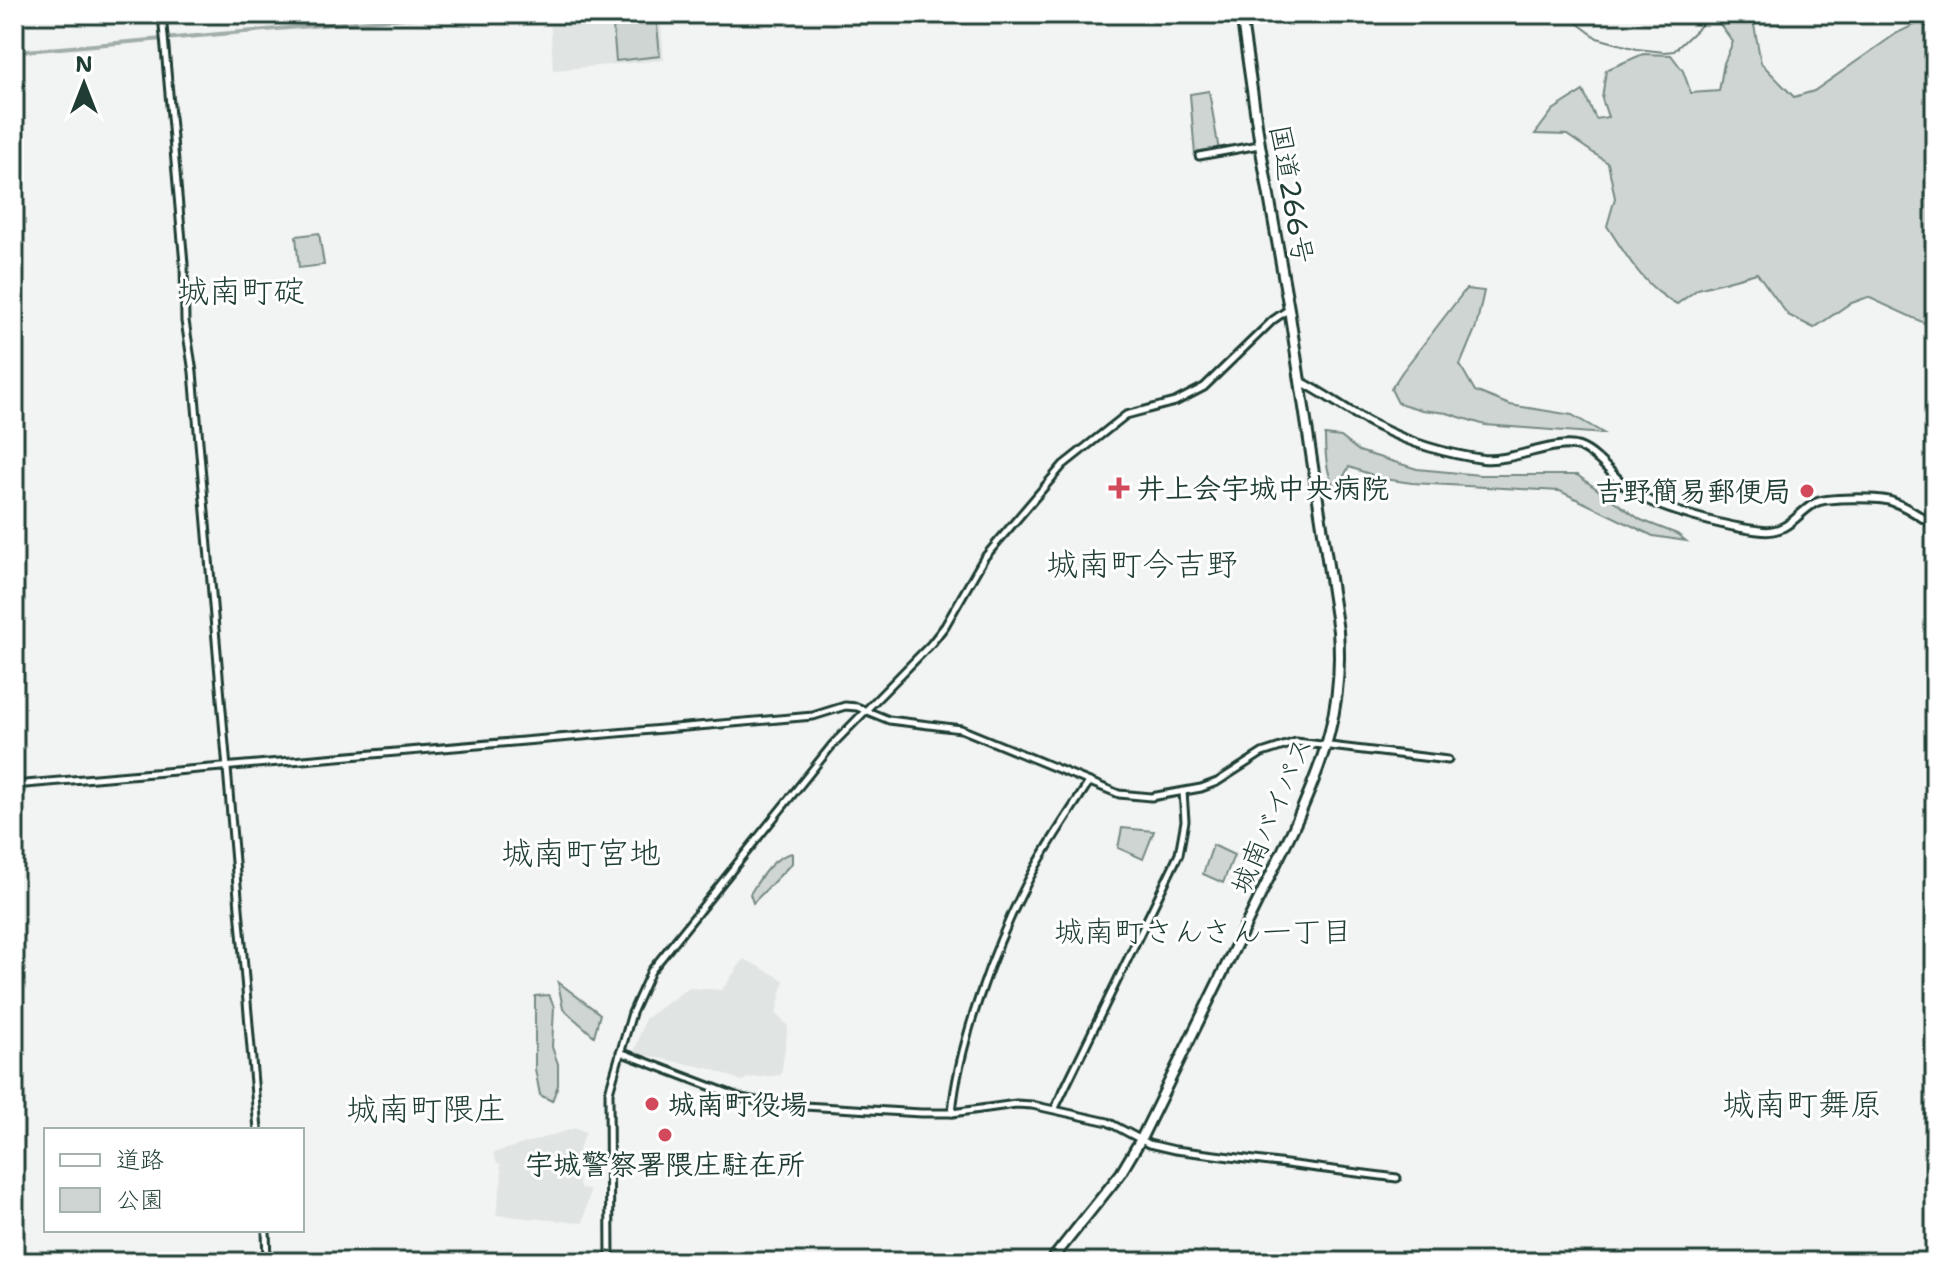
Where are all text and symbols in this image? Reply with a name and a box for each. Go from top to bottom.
north arrow [44,44,124,124]
text: N [75,50,93,79]
street label: 国道266号 [1261,121,1323,267]
district label: 城南町碇 [177,269,305,312]
place label: 井上会宇城中央病院 [1137,469,1389,507]
place label: 吉野簡易郵便局 [1595,472,1791,510]
marker: 井上会宇城中央病院 [1108,477,1130,499]
marker: 吉野簡易郵便局 [1798,482,1816,500]
district label: 城南町今吉野 [1046,542,1238,585]
street label: 城南バイパス [1221,731,1321,899]
district label: 城南町宮地 [501,831,661,874]
district label: 城南町さんさん一丁目 [1054,911,1352,952]
district label: 城南町舞原 [1722,1082,1882,1125]
place label: 城南町役場 [668,1085,808,1123]
district label: 城南町隈庄 [346,1087,506,1130]
marker: 城南町役場 [643,1095,661,1113]
marker: 宇城警察署隈庄駐在所 [656,1126,674,1144]
legend [44,1128,304,1232]
text: 道路 [116,1144,164,1176]
place label: 宇城警察署隈庄駐在所 [525,1145,805,1183]
text: 公園 [116,1184,164,1216]

